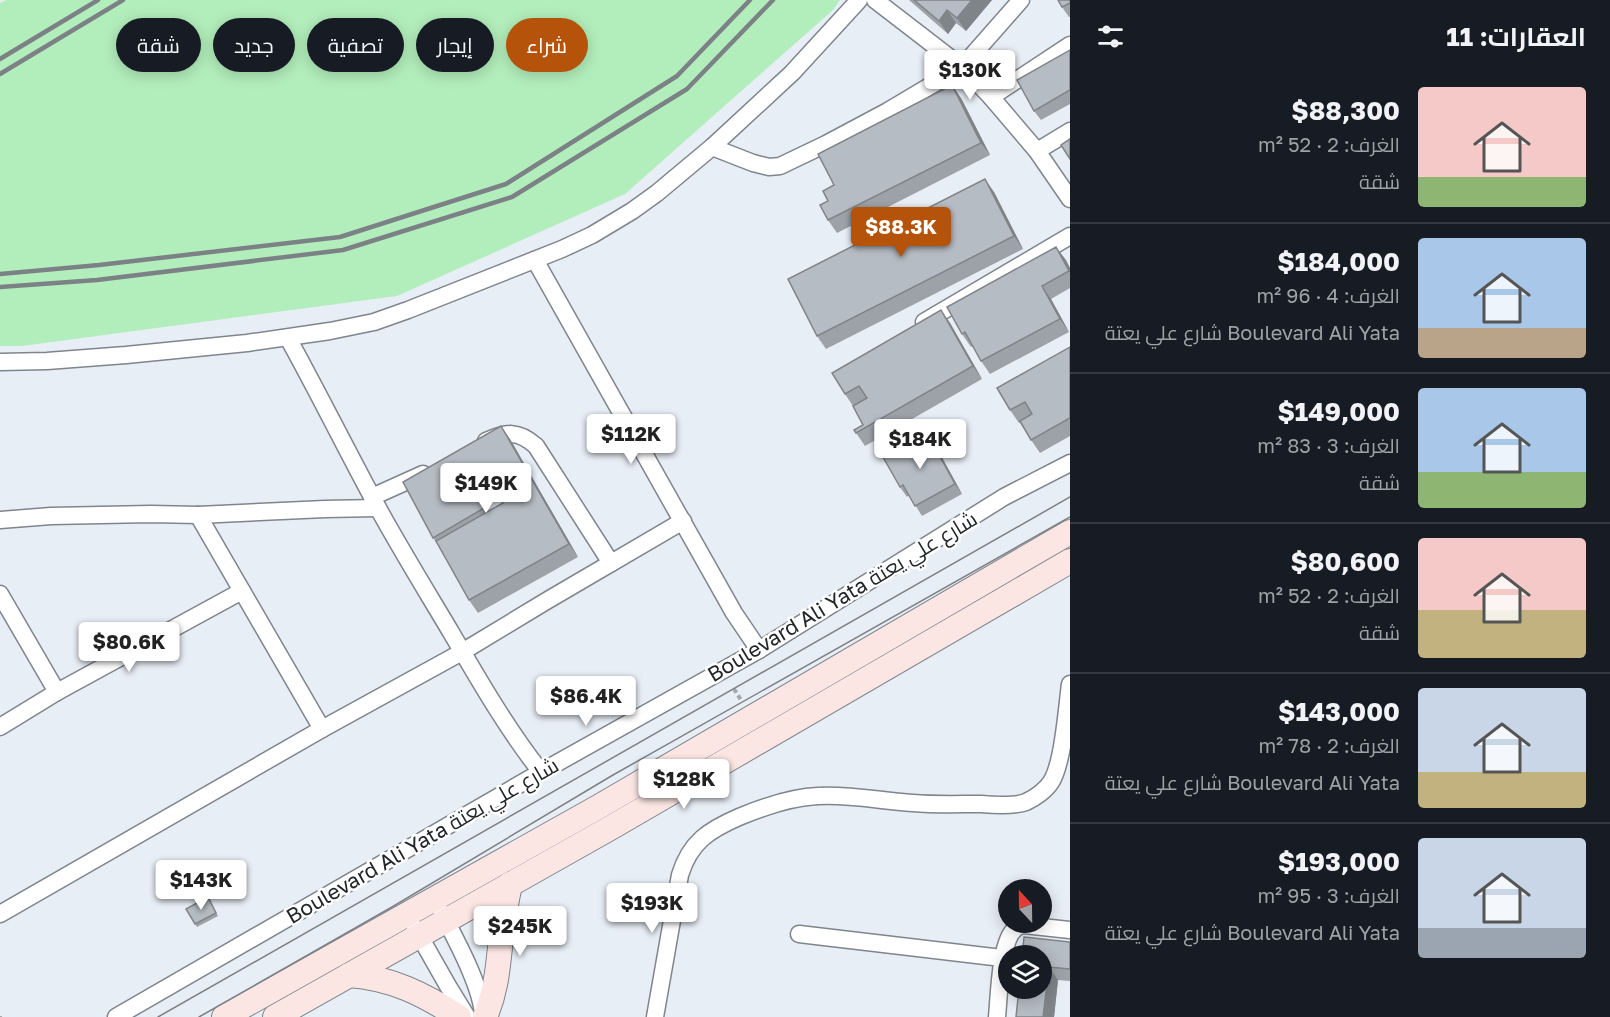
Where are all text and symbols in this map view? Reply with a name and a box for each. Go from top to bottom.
chip: شقة [116,18,201,72]
chip: جديد [213,18,295,72]
chip: تصفية [307,18,404,72]
chip: إيجار [416,18,494,72]
chip: شراء [506,18,588,72]
icon: filters [1094,20,1127,53]
text: العقارات: 11 [1446,21,1586,52]
pin: $130K [928,50,1012,101]
text: $130K [938,57,1002,81]
text: $88,300 [1291,95,1400,126]
icon: home [1466,111,1538,183]
text: الغرف: 2 · 52 m² [1258,132,1400,156]
text: شقة [1359,169,1400,193]
pin: $88.3K [852,207,950,258]
text: $88.3K [865,214,937,238]
text: $184,000 [1277,246,1400,277]
icon: home [1466,262,1538,334]
text: الغرف: 4 · 96 m² [1256,283,1400,307]
text: Boulevard Ali Yata شارع علي يعتة [1105,320,1400,344]
text: $149,000 [1277,396,1400,427]
icon: home [1466,412,1538,484]
pin: $112K [589,414,673,465]
pin: $184K [878,419,962,470]
text: $112K [601,421,661,445]
text: $184K [888,426,952,450]
text: الغرف: 3 · 83 m² [1257,433,1400,457]
pin: $149K [444,463,528,514]
text: $149K [454,470,518,494]
text: شقة [1359,470,1400,494]
street label: Boulevard Ali Yata شارع علي يعتة [702,505,984,690]
text: $80,600 [1290,546,1400,577]
icon: home [1466,562,1538,634]
text: الغرف: 2 · 52 m² [1258,583,1400,607]
text: شقة [1359,620,1400,644]
pin: $80.6K [80,622,178,673]
text: $80.6K [93,629,165,653]
pin: $86.4K [537,676,635,727]
text: $86.4K [550,683,622,707]
text: $143,000 [1278,696,1400,727]
icon: home [1466,712,1538,784]
text: الغرف: 2 · 78 m² [1258,733,1400,757]
street label: Boulevard Ali Yata شارع علي يعتة [281,751,565,932]
pin: $128K [642,759,726,810]
text: $128K [652,766,716,790]
text: Boulevard Ali Yata شارع علي يعتة [1105,770,1400,794]
text: $193,000 [1278,846,1400,877]
pin: $143K [159,860,243,911]
icon: home [1466,862,1538,934]
text: $143K [170,867,232,891]
north arrow [998,879,1052,933]
map controls [998,879,1052,999]
pin: $193K [610,883,694,934]
text: الغرف: 3 · 95 m² [1257,883,1400,907]
text: $193K [620,890,684,914]
pin: $245K [478,906,562,957]
text: $245K [488,913,552,937]
text: Boulevard Ali Yata شارع علي يعتة [1105,920,1400,944]
button: layers [998,945,1052,999]

